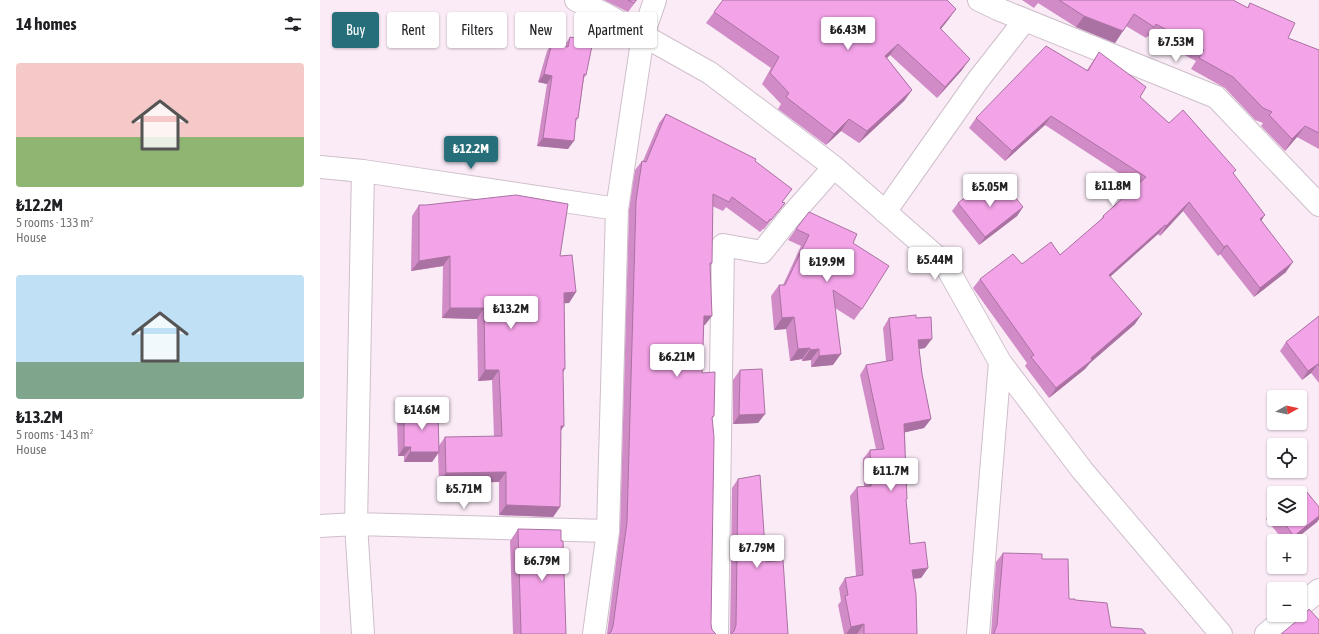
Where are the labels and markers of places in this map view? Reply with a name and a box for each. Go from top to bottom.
pin: ₺6.43M [815,17,881,51]
pin: ₺7.53M [1143,29,1209,63]
pin: ₺12.2M [438,136,504,170]
pin: ₺11.8M [1080,173,1146,207]
pin: ₺5.05M [957,174,1023,208]
pin: ₺5.44M [902,247,968,281]
pin: ₺19.9M [794,249,860,283]
pin: ₺13.2M [478,296,544,330]
pin: ₺6.21M [644,344,710,378]
pin: ₺14.6M [389,397,455,431]
pin: ₺11.7M [858,458,924,492]
pin: ₺5.71M [431,476,497,510]
pin: ₺7.79M [724,535,790,569]
pin: ₺6.79M [509,548,575,582]

